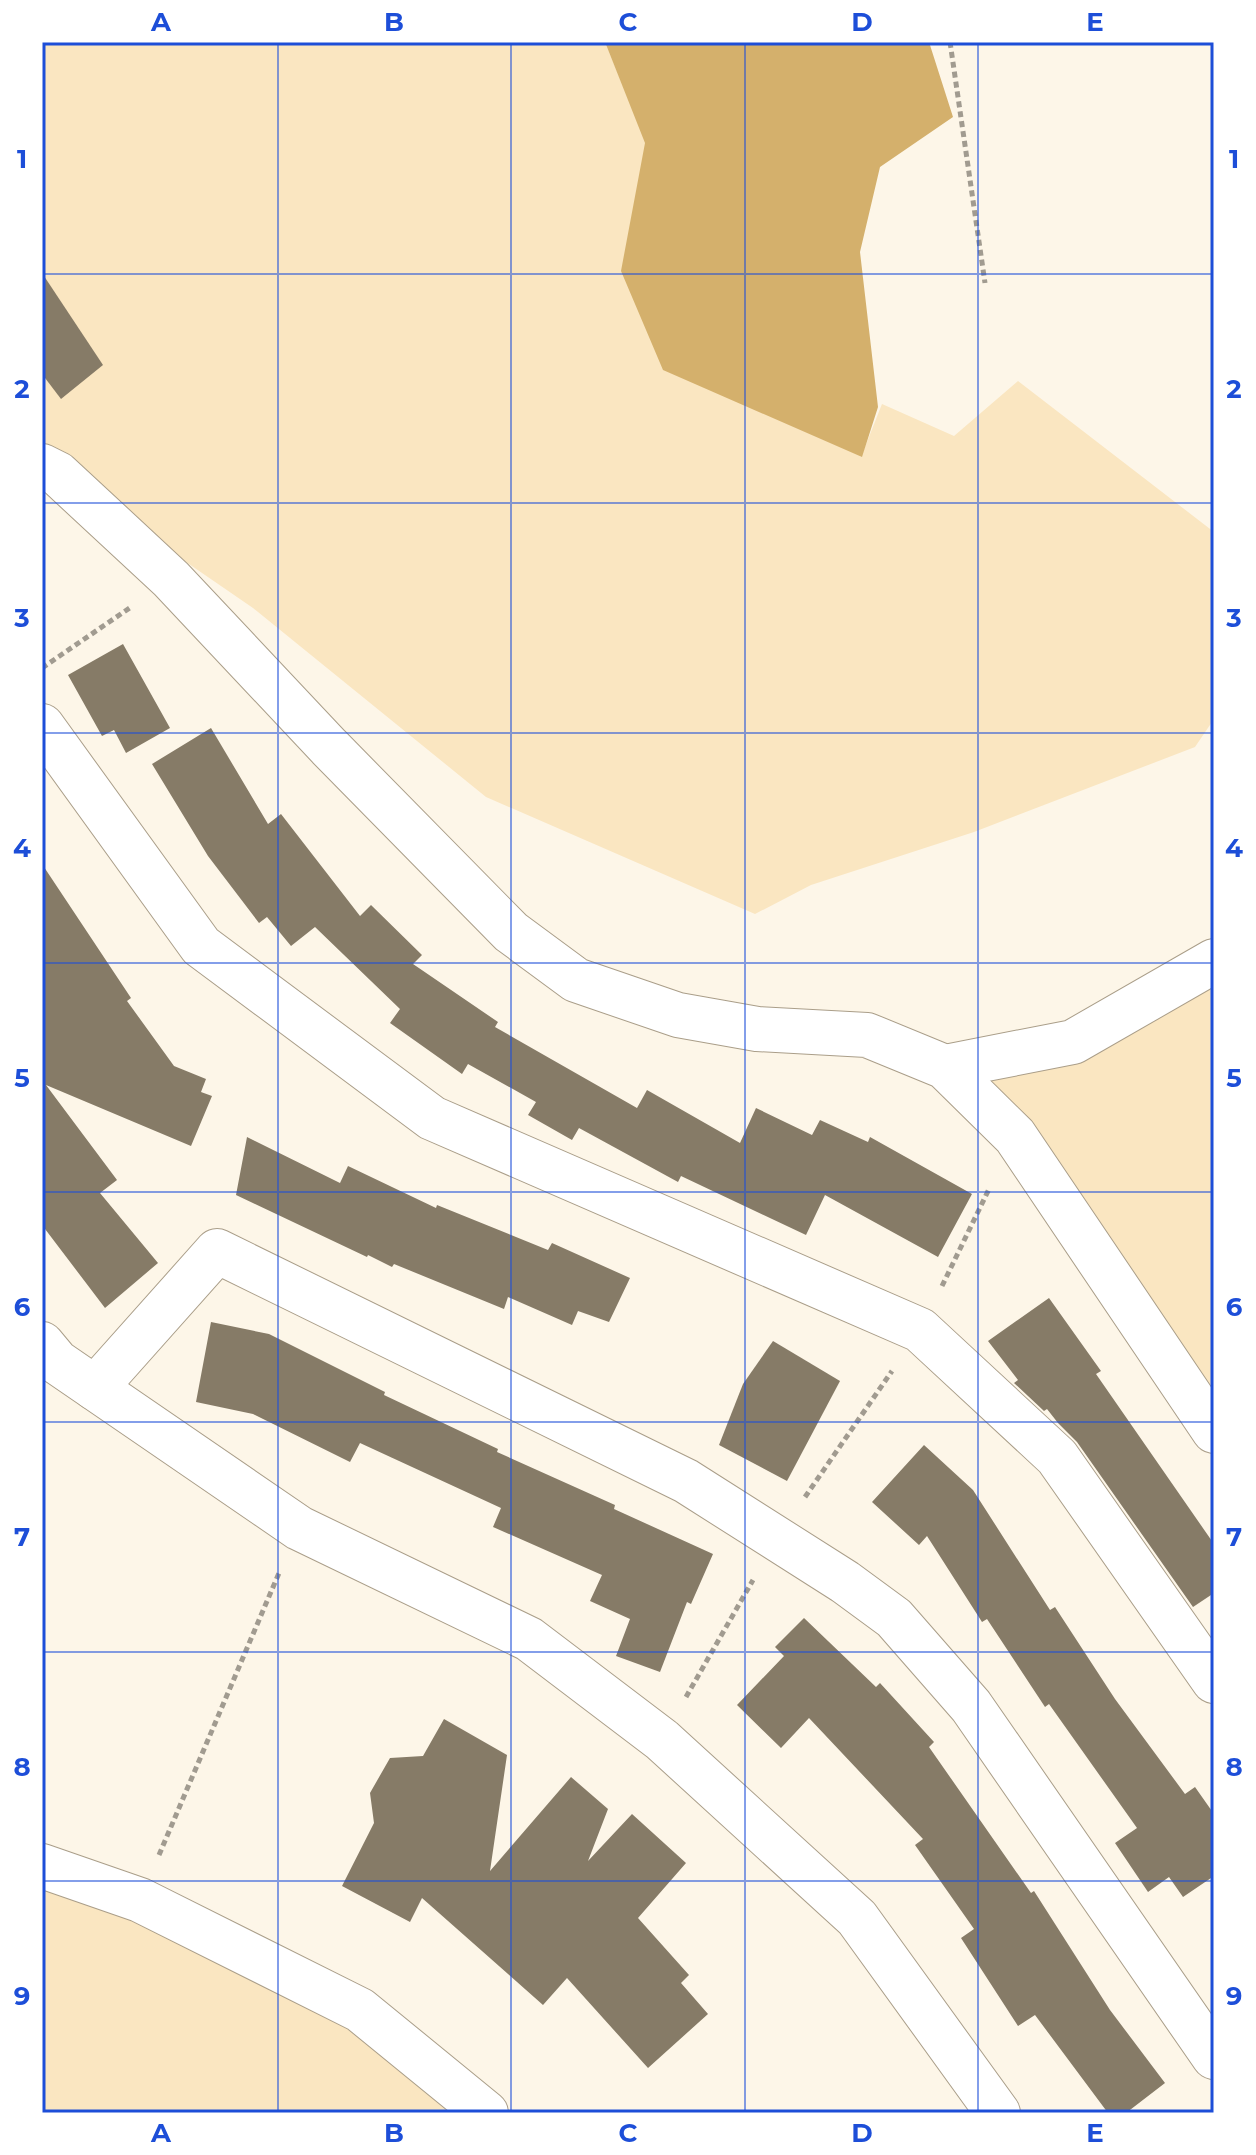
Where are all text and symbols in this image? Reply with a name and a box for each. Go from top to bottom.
text: A [150,6,172,38]
text: B [384,6,404,38]
text: C [619,6,638,38]
text: D [851,6,873,38]
text: E [1086,6,1104,38]
text: 1 [17,143,27,175]
text: 1 [1229,143,1239,175]
text: 2 [14,373,30,405]
text: 2 [1226,373,1242,405]
text: 3 [13,602,30,634]
text: 3 [1225,602,1242,634]
text: 4 [13,832,31,864]
text: 4 [1225,832,1243,864]
text: 5 [14,1062,30,1094]
text: 5 [1226,1062,1242,1094]
text: 6 [14,1291,31,1323]
text: 6 [1226,1291,1243,1323]
text: 7 [14,1521,30,1553]
text: 7 [1226,1521,1242,1553]
text: 8 [13,1751,31,1783]
text: 8 [1225,1751,1243,1783]
text: 9 [14,1980,30,2012]
text: 9 [1226,1980,1242,2012]
text: A [150,2117,172,2149]
text: B [384,2117,404,2149]
text: C [619,2117,638,2149]
text: D [851,2117,873,2149]
text: E [1086,2117,1104,2149]

